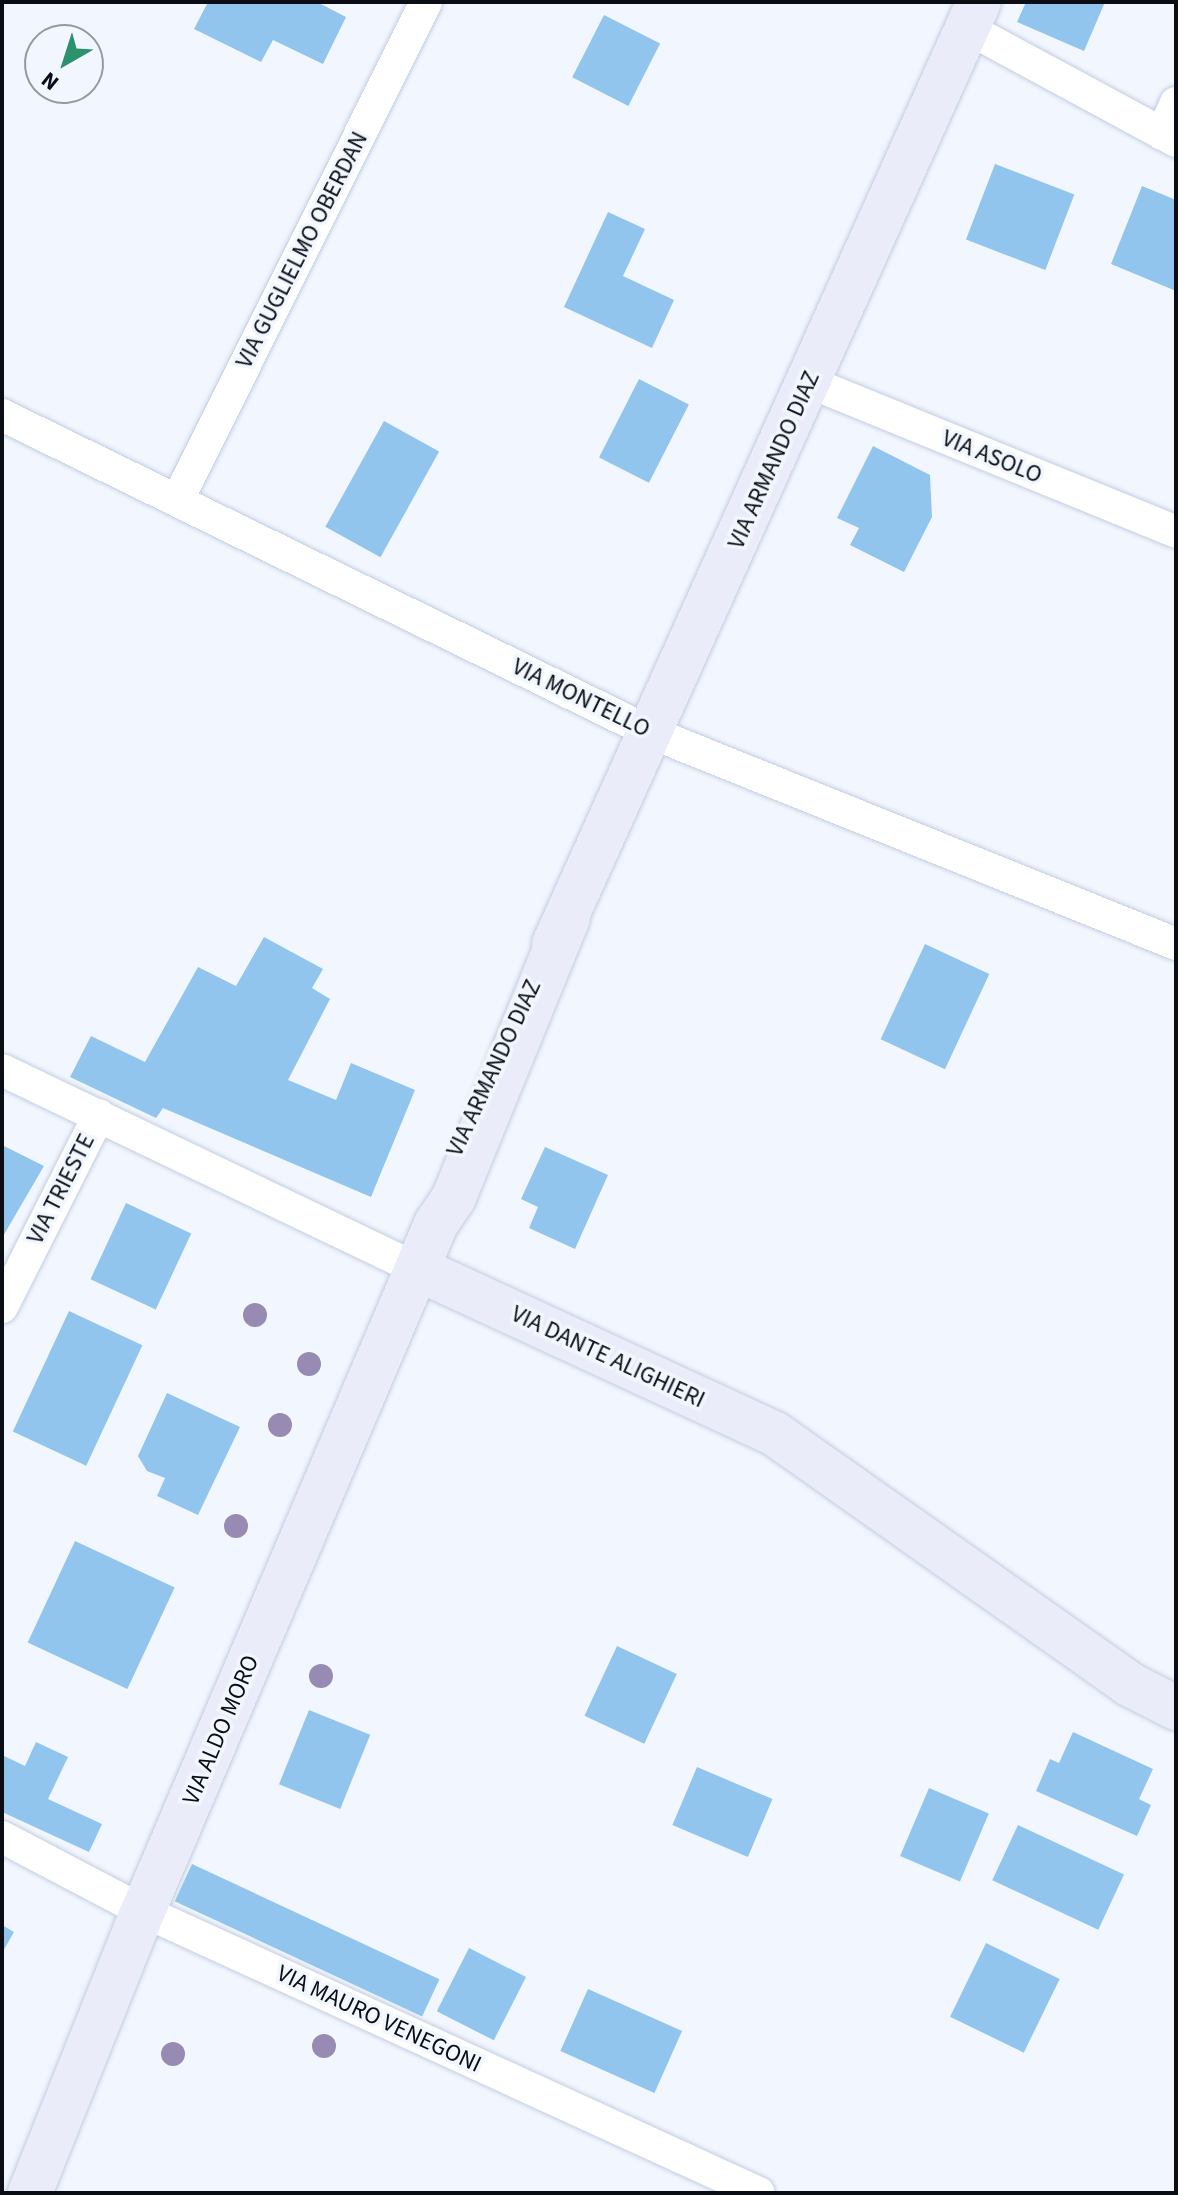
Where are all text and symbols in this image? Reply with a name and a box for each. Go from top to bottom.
north arrow [24,24,104,104]
text: N [34,64,66,98]
street label: VIA GUGLIELMO OBERDAN [230,127,374,373]
street label: VIA ARMANDO DIAZ [722,367,826,553]
street label: VIA ASOLO [938,424,1046,490]
street label: VIA MONTELLO [507,652,655,744]
street label: VIA ARMANDO DIAZ [440,975,548,1161]
street label: VIA TRIESTE [21,1129,101,1249]
street label: VIA DANTE ALIGHIERI [507,1300,709,1414]
street label: VIA ALDO MORO [177,1651,265,1809]
street label: VIA MAURO VENEGONI [272,1959,486,2079]

